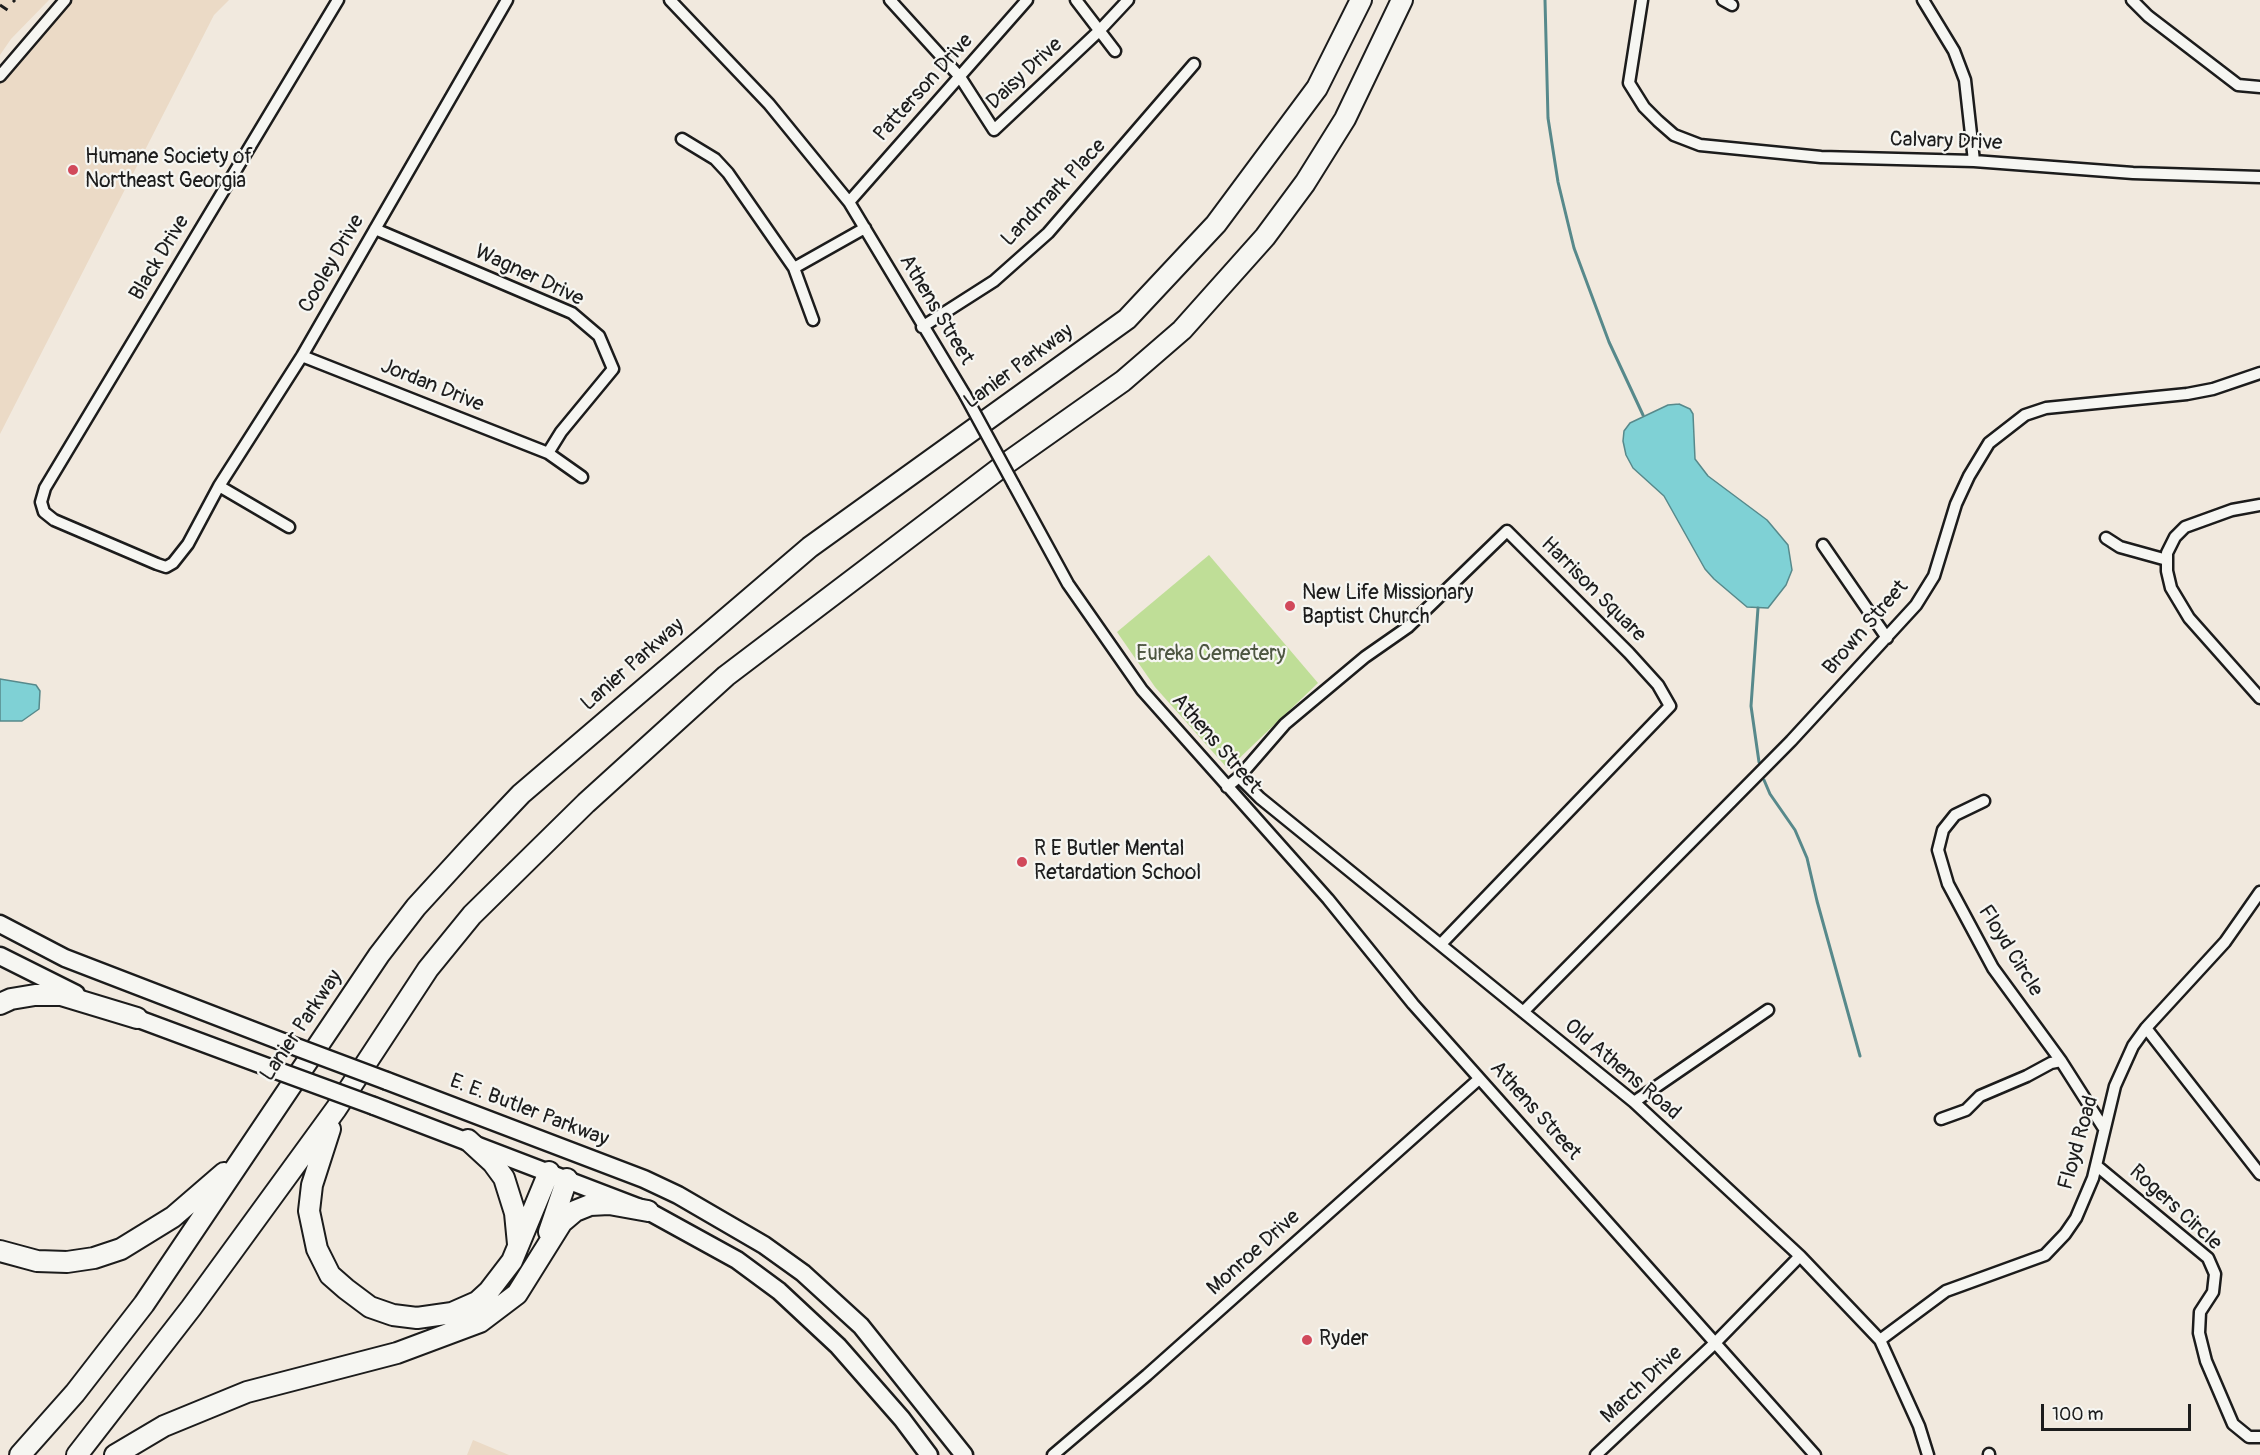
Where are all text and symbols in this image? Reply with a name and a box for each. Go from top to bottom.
street label: Patterson Drive [869,29,979,147]
street label: Daisy Drive [982,33,1068,115]
street label: Calvary Drive [1889,127,2003,157]
street label: Landmark Place [996,134,1112,252]
place label: Humane Society of Northeast Georgia [85,145,253,195]
marker: Humane Society of Northeast Georgia [66,163,80,177]
street label: Cooley Drive [294,210,370,318]
street label: Black Drive [125,211,195,305]
street label: Wagner Drive [470,240,588,312]
street label: Athens Street [893,250,979,370]
street label: Lanier Parkway [960,319,1078,415]
street label: Jordan Drive [377,354,487,418]
street label: Harrison Square [1535,532,1651,648]
street label: Brown Street [1818,575,1914,681]
place label: New Life Missionary Baptist Church [1302,581,1474,631]
marker: New Life Missionary Baptist Church [1283,599,1297,613]
street label: Lanier Parkway [576,613,690,717]
park label: Eureka Cemetery [1136,642,1286,668]
street label: Athens Street [1166,689,1266,799]
place label: R E Butler Mental Retardation School [1034,837,1201,887]
marker: R E Butler Mental Retardation School [1015,855,1029,869]
street label: Floyd Circle [1972,901,2048,1001]
street label: Lanier Parkway [256,966,348,1086]
street label: Old Athens Road [1559,1014,1685,1126]
street label: Athens Street [1484,1056,1586,1166]
street label: E. E. Butler Parkway [446,1069,612,1153]
street label: Floyd Road [2054,1093,2104,1193]
street label: Rogers Circle [2123,1160,2227,1256]
street label: Monroe Drive [1202,1205,1306,1301]
place label: Ryder [1319,1327,1368,1353]
marker: Ryder [1300,1333,1314,1347]
street label: March Drive [1596,1341,1688,1429]
scale bar [2044,1392,2194,1430]
text: 100 m [2052,1403,2104,1426]

